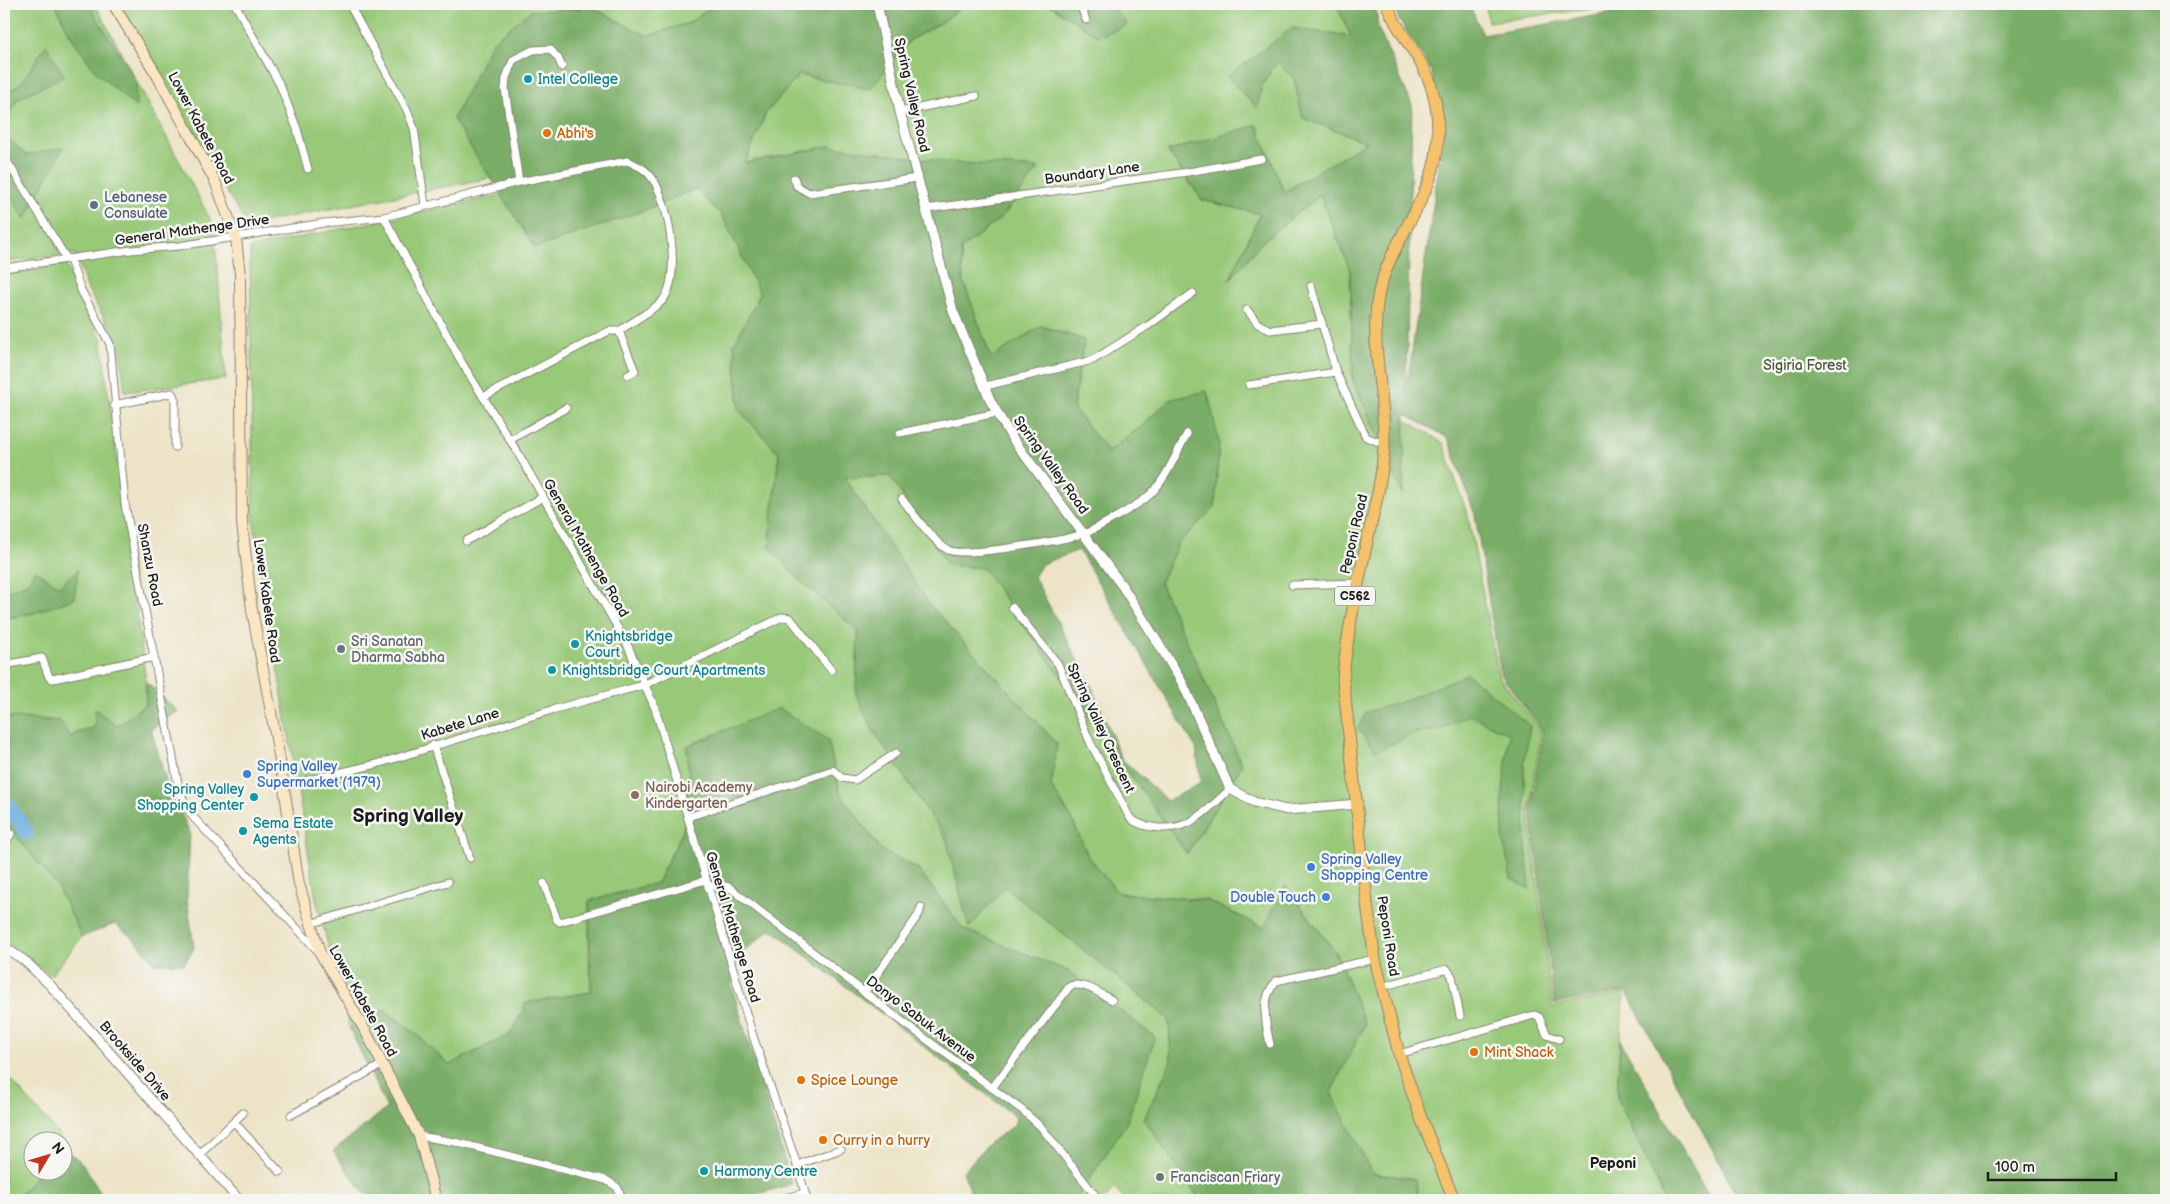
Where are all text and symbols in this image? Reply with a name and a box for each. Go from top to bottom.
street label: Spring Valley Road [891,36,933,154]
street label: Lower Kabete Road [164,69,238,187]
place label: Intel College [538,71,618,88]
marker: Intel College [522,73,534,85]
place label: Abhi's [557,125,594,142]
marker: Abhi's [541,127,553,139]
street label: Boundary Lane [1043,158,1141,188]
place label: Lebanese Consulate [104,189,168,222]
marker: Lebanese Consulate [88,199,100,211]
street label: General Mathenge Drive [114,211,270,249]
park label: Sigiria Forest [1763,357,1847,374]
street label: Spring Valley Road [1010,413,1092,517]
street label: General Mathenge Road [539,476,633,620]
street label: Peponi Road [1337,492,1371,576]
street label: Shanzu Road [134,522,166,608]
street label: Lower Kabete Road [250,538,284,664]
road number: C562 [1335,586,1375,606]
place label: Knightsbridge Court [585,628,673,661]
place label: Sri Sanatan Dharma Sabha [351,633,445,666]
marker: Knightsbridge Court [569,638,581,650]
marker: Sri Sanatan Dharma Sabha [335,643,347,655]
street label: Spring Valley Crescent [1063,660,1139,796]
place label: Knightsbridge Court Apartments [562,662,765,679]
marker: Knightsbridge Court Apartments [546,664,558,676]
street label: Kabete Lane [419,704,501,744]
place label: Spring Valley Supermarket (1979) [257,758,381,791]
marker: Spring Valley Supermarket (1979) [241,768,253,780]
place label: Nairobi Academy Kindergarten [645,779,753,812]
place label: Spring Valley Shopping Center [137,781,245,814]
marker: Nairobi Academy Kindergarten [629,789,641,801]
marker: Spring Valley Shopping Center [248,791,260,803]
district label: Spring Valley [353,805,464,828]
place label: Sema Estate Agents [253,815,333,848]
marker: Sema Estate Agents [237,825,249,837]
street label: General Mathenge Road [702,849,764,1005]
place label: Spring Valley Shopping Centre [1321,851,1428,884]
marker: Spring Valley Shopping Centre [1305,861,1317,873]
place label: Double Touch [1230,889,1316,906]
marker: Double Touch [1320,891,1332,903]
street label: Peponi Road [1373,894,1403,978]
street label: Lower Kabete Road [325,942,401,1060]
street label: Donyo Sabuk Avenue [863,972,979,1066]
street label: Brookside Drive [96,1018,174,1104]
place label: Mint Shack [1484,1044,1554,1061]
marker: Mint Shack [1468,1046,1480,1058]
place label: Spice Lounge [811,1072,898,1089]
marker: Spice Lounge [795,1074,807,1086]
north arrow [22,1132,72,1182]
place label: Curry in a hurry [833,1132,931,1149]
marker: Curry in a hurry [817,1134,829,1146]
text: N [48,1139,68,1158]
scale bar [1988,1149,2115,1181]
district label: Peponi [1590,1154,1636,1173]
text: 100 m [1995,1158,2035,1177]
place label: Harmony Centre [714,1163,817,1180]
marker: Harmony Centre [698,1165,710,1177]
place label: Franciscan Friary [1170,1169,1281,1186]
marker: Franciscan Friary [1154,1171,1166,1183]

